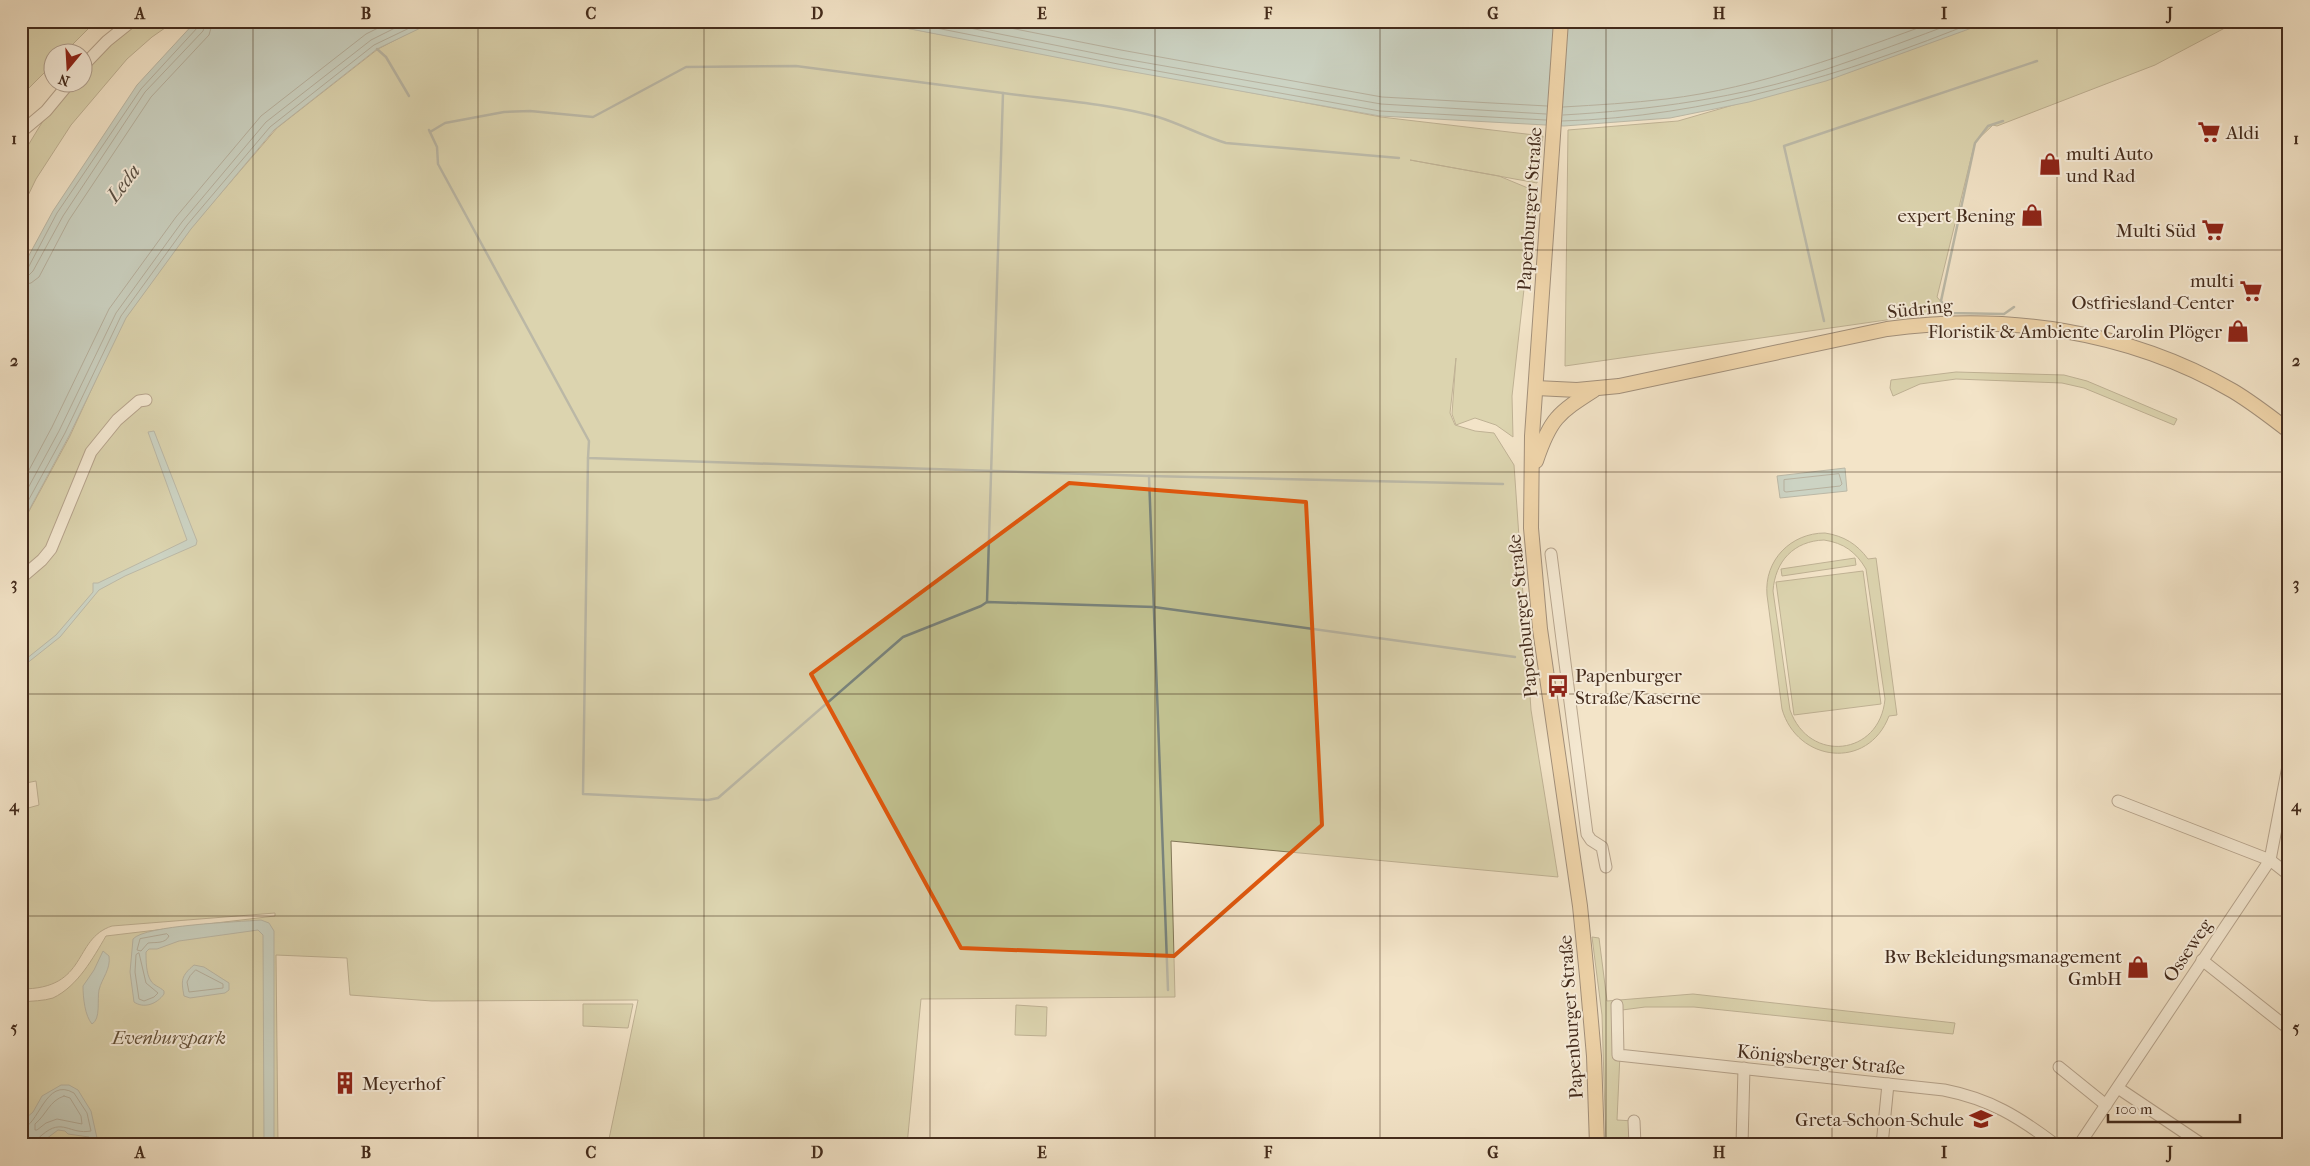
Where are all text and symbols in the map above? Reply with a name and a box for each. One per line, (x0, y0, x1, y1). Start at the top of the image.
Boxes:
text: A (134, 4, 146, 23)
text: B (361, 4, 371, 23)
text: C (586, 4, 597, 23)
text: D (811, 4, 823, 23)
text: E (1037, 4, 1047, 23)
text: F (1263, 4, 1273, 23)
text: G (1487, 4, 1499, 23)
text: H (1713, 4, 1726, 23)
text: I (1941, 4, 1948, 23)
text: J (2165, 4, 2173, 24)
north arrow (42, 42, 92, 92)
text: N (56, 70, 72, 90)
supermarket icon: Aldi (2196, 119, 2222, 145)
place label: Aldi (2225, 122, 2260, 144)
street label: Papenburger Straße (1513, 126, 1547, 292)
text: 1 (11, 129, 17, 148)
text: 1 (2293, 129, 2299, 148)
place label: multi Auto und Rad (2065, 143, 2154, 187)
shop icon: multi Auto und Rad (2037, 151, 2063, 177)
water label: Leda (100, 160, 145, 208)
shop icon: expert Bening (2019, 202, 2045, 228)
place label: expert Bening (1898, 205, 2016, 227)
supermarket icon: Multi Süd (2200, 217, 2226, 243)
place label: Multi Süd (2116, 220, 2197, 242)
place label: multi Ostfriesland-Center (2071, 270, 2235, 314)
supermarket icon: multi Ostfriesland-Center (2238, 278, 2264, 304)
street label: Südring (1886, 295, 1955, 323)
shop icon: Floristik & Ambiente Carolin Plöger (2225, 318, 2251, 344)
place label: Floristik & Ambiente Carolin Plöger (1928, 321, 2223, 343)
text: 2 (10, 351, 18, 370)
text: 2 (2292, 351, 2300, 370)
street label: Papenburger Straße (1503, 533, 1543, 699)
text: 3 (11, 574, 17, 594)
text: 3 (2293, 574, 2299, 594)
place label: Papenburger Straße/Kaserne (1575, 665, 1701, 709)
bus stop icon: Papenburger Straße/Kaserne (1545, 673, 1571, 699)
text: 4 (8, 796, 20, 816)
text: 4 (2290, 796, 2302, 816)
street label: Osseweg (2159, 914, 2217, 986)
street label: Papenburger Straße (1554, 934, 1588, 1100)
place label: Bw Bekleidungsmanagement GmbH (1884, 946, 2122, 990)
shop icon: Bw Bekleidungsmanagement GmbH (2125, 954, 2151, 980)
text: 5 (11, 1018, 18, 1037)
text: 5 (2293, 1018, 2300, 1037)
park label: Evenburgpark (111, 1027, 226, 1049)
street label: Königsberger Straße (1736, 1040, 1906, 1080)
building icon: Meyerhof (332, 1070, 358, 1096)
place label: Meyerhof (362, 1073, 445, 1095)
scale bar (2108, 1091, 2240, 1123)
text: 100 m (2115, 1100, 2153, 1118)
school or university icon: Greta-Schoon-Schule (1968, 1106, 1994, 1132)
place label: Greta-Schoon-Schule (1795, 1109, 1964, 1131)
text: A (134, 1143, 146, 1162)
text: B (361, 1143, 371, 1162)
text: C (586, 1143, 597, 1162)
text: D (811, 1143, 823, 1162)
text: E (1037, 1143, 1047, 1162)
text: F (1263, 1143, 1273, 1162)
text: G (1487, 1143, 1499, 1162)
text: H (1713, 1143, 1726, 1162)
text: I (1941, 1143, 1948, 1162)
text: J (2165, 1143, 2173, 1163)

